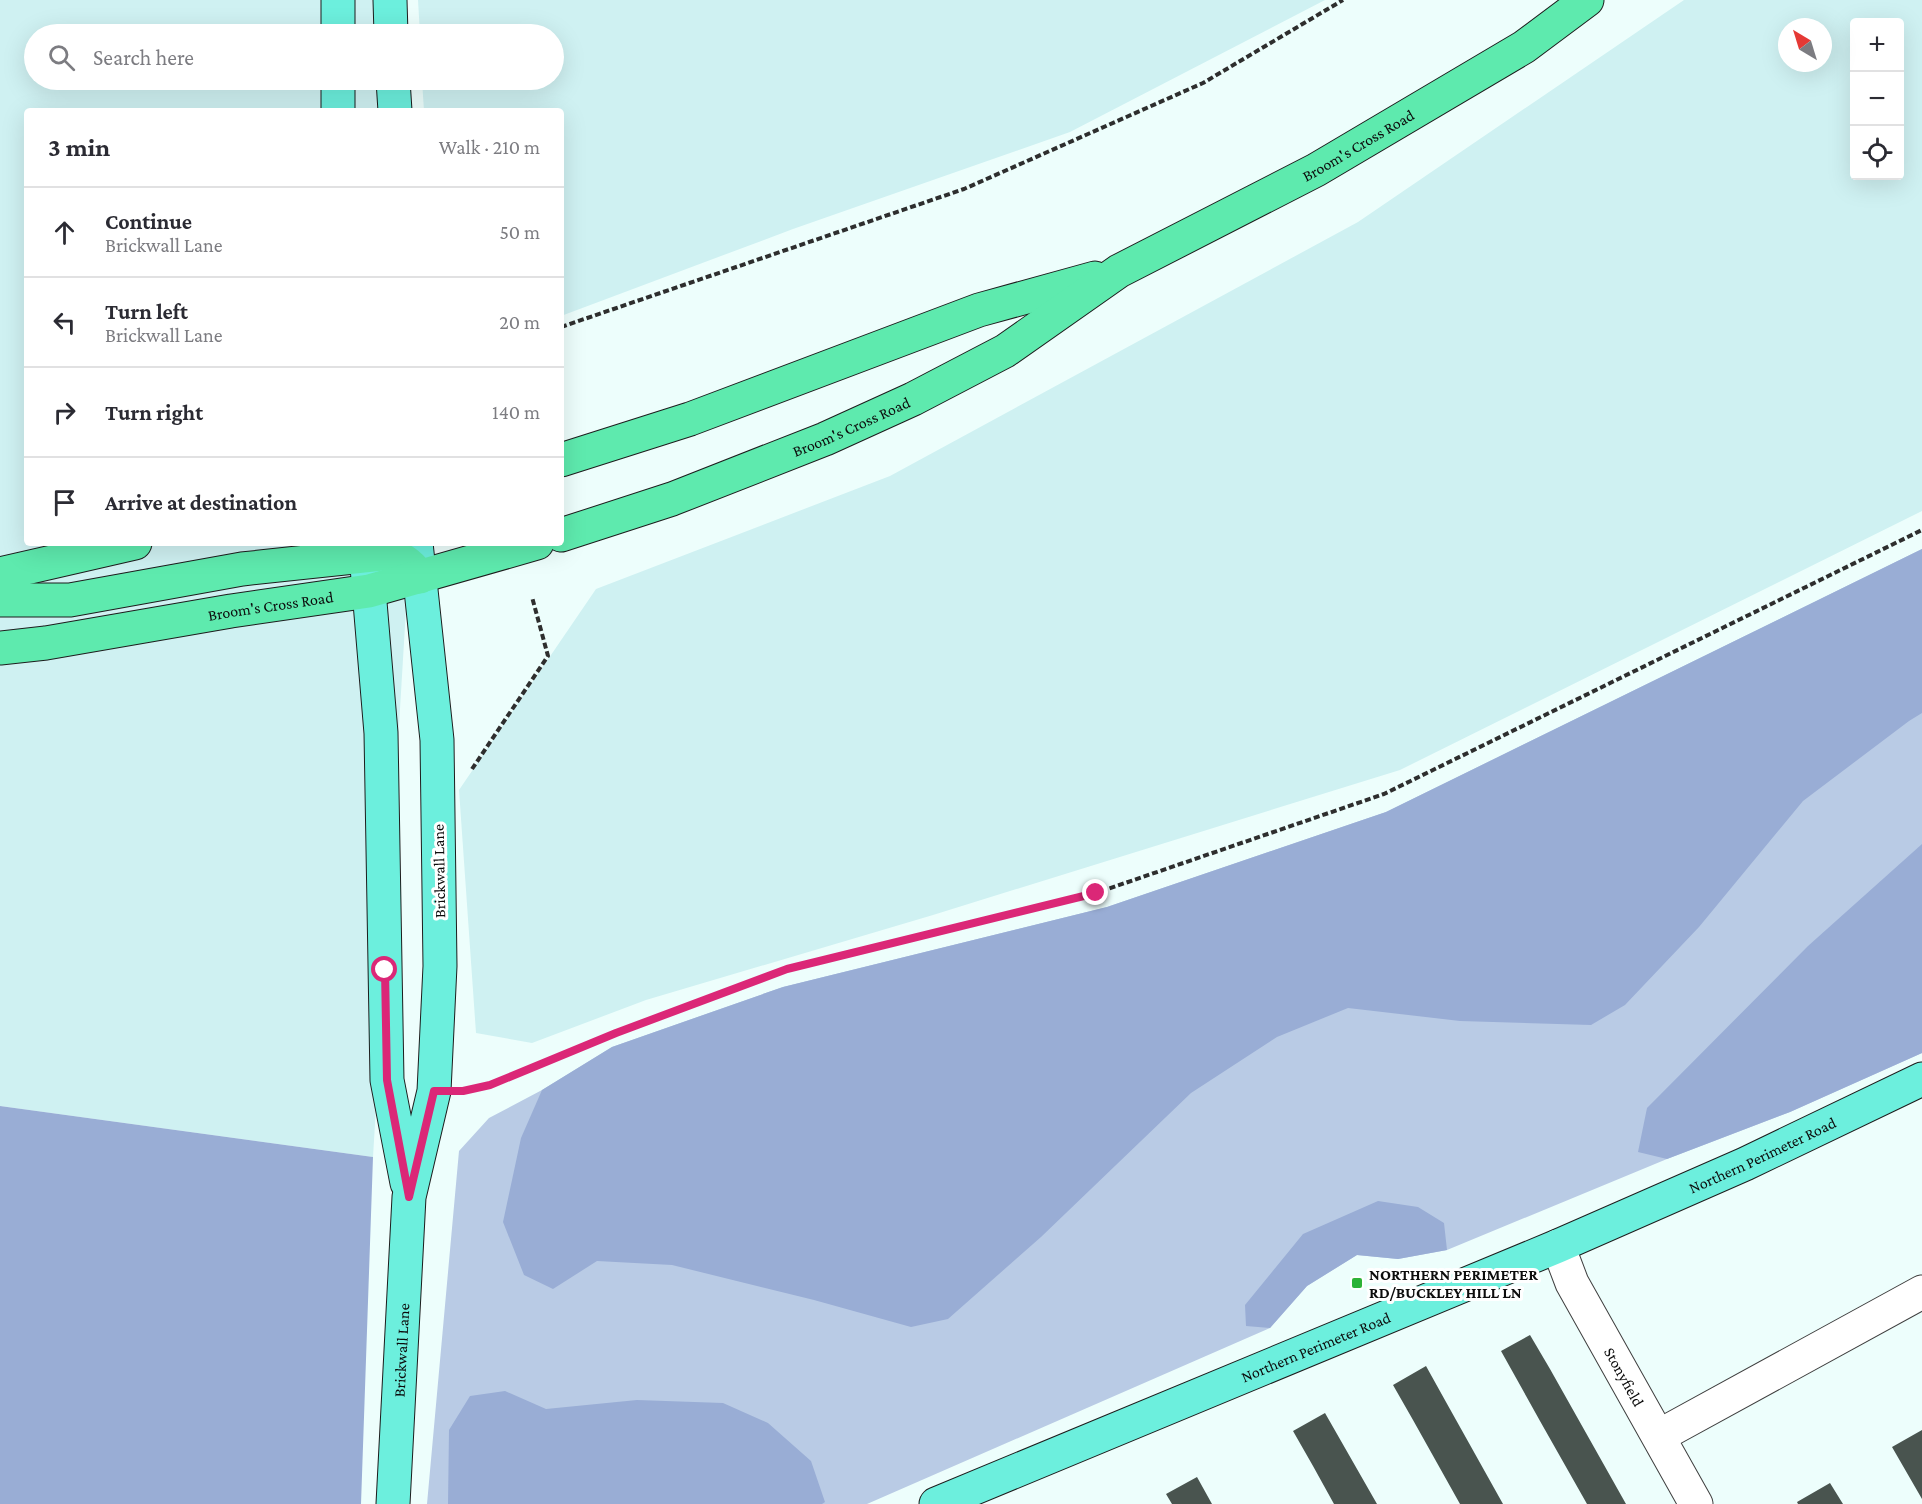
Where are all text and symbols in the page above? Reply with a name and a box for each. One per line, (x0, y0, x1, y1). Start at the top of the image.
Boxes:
north arrow (1778, 18, 1832, 72)
map controls (1850, 18, 1904, 180)
button: + (1850, 18, 1904, 72)
search box (24, 24, 564, 90)
icon: search (45, 41, 78, 74)
text: Search here (93, 45, 194, 70)
button: − (1850, 72, 1904, 126)
street label: Broom's Cross Road (1299, 105, 1417, 184)
button: locate (1850, 126, 1904, 180)
text: 3 min (48, 133, 110, 162)
text: Walk · 210 m (439, 136, 540, 158)
text: Continue (105, 209, 192, 234)
icon: ahead (48, 216, 81, 249)
text: 50 m (499, 221, 540, 243)
text: Brickwall Lane (105, 234, 223, 256)
text: Turn left (105, 299, 188, 324)
icon: left (48, 306, 81, 339)
text: 20 m (499, 311, 540, 333)
text: Brickwall Lane (105, 324, 223, 346)
street label: Broom's Cross Road (790, 393, 913, 459)
icon: right (48, 396, 81, 429)
text: Turn right (105, 400, 203, 425)
text: 140 m (492, 401, 540, 423)
icon: arrive (48, 486, 81, 519)
text: Arrive at destination (105, 490, 297, 515)
street label: Broom's Cross Road (207, 588, 335, 623)
street label: Brickwall Lane (430, 824, 448, 918)
route end (1082, 879, 1108, 905)
route start (371, 956, 397, 982)
street label: Northern Perimeter Road (1686, 1113, 1839, 1196)
place label: NORTHERN PERIMETER RD/BUCKLEY HILL LN (1369, 1266, 1538, 1301)
marker: NORTHERN PERIMETER RD/BUCKLEY HILL LN (1350, 1276, 1364, 1290)
street label: Brickwall Lane (390, 1303, 412, 1398)
street label: Northern Perimeter Road (1238, 1308, 1393, 1385)
street label: Stonyfield (1601, 1344, 1648, 1410)

